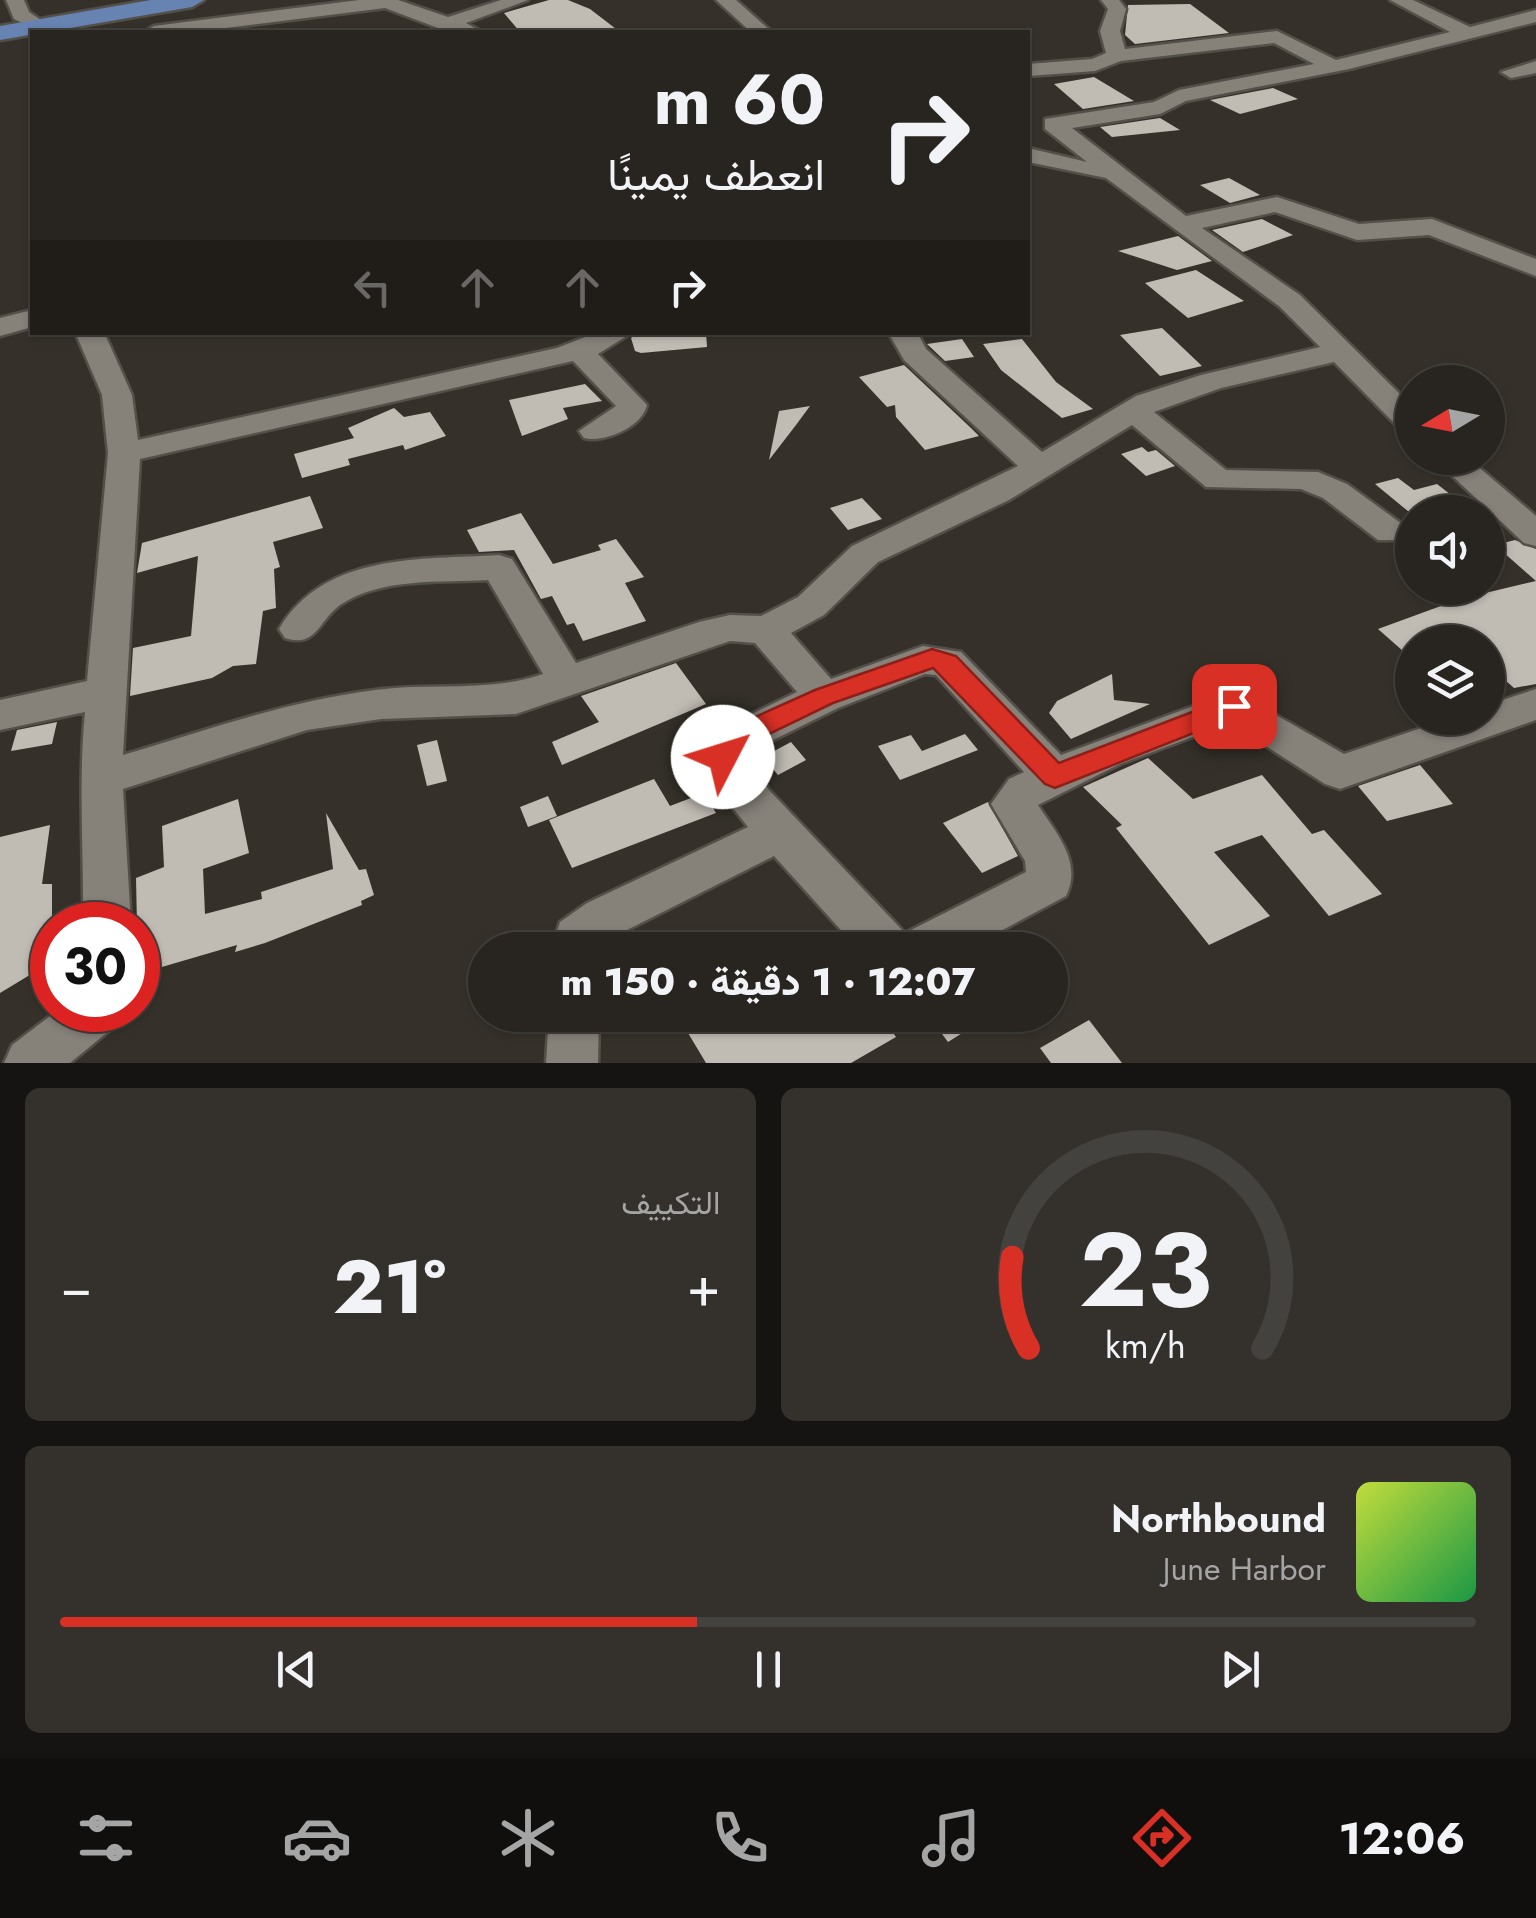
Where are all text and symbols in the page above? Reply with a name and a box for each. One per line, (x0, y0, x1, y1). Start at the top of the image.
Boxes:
text: 60 m (653, 49, 825, 150)
icon: right (860, 70, 990, 200)
text: انعطف يمينًا (607, 142, 825, 207)
icon: left (345, 260, 400, 315)
icon: ahead (450, 260, 505, 315)
icon: ahead (555, 260, 610, 315)
icon: right (660, 260, 715, 315)
north arrow (1395, 365, 1505, 475)
map controls (1395, 365, 1505, 735)
button: sound (1395, 495, 1505, 605)
button: layers (1395, 625, 1505, 735)
pin (1192, 664, 1277, 749)
icon: arrive (1207, 679, 1262, 734)
position arrow (671, 705, 775, 809)
speed limit sign: 30 (30, 902, 160, 1032)
text: 12:07 · 1 دقيقة · 150 m (561, 954, 975, 1009)
text: التكييف (621, 1180, 721, 1226)
text: 23 (1079, 1195, 1212, 1345)
text: 21° (333, 1233, 446, 1341)
text: − (60, 1247, 92, 1327)
text: + (687, 1247, 720, 1327)
text: km/h (1105, 1320, 1186, 1371)
text: Northbound (1111, 1491, 1326, 1546)
text: June Harbor (1163, 1546, 1326, 1592)
icon: previous (269, 1642, 324, 1697)
icon: pause (741, 1642, 796, 1697)
icon: next (1213, 1642, 1268, 1697)
icon: filters (71, 1803, 141, 1873)
icon: car (282, 1803, 352, 1873)
icon: climate (493, 1803, 563, 1873)
icon: phone (705, 1803, 775, 1873)
icon: music (916, 1803, 986, 1873)
icon: directions (1127, 1803, 1197, 1873)
text: 12:06 (1339, 1806, 1465, 1871)

